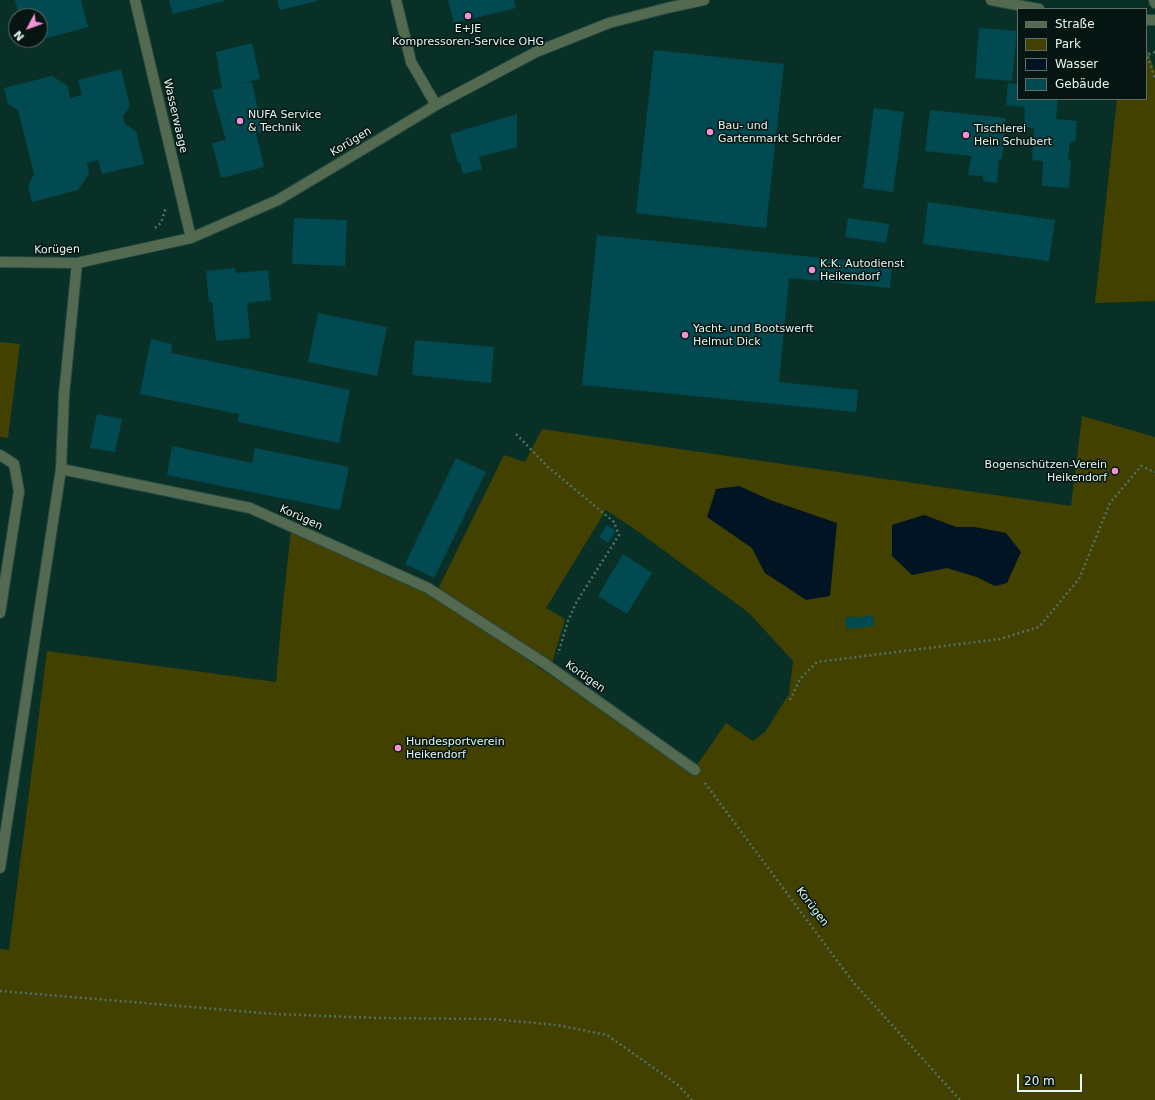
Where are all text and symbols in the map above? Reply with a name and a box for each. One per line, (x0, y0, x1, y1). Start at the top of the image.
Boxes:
north arrow (8, 8, 48, 48)
legend (1017, 8, 1147, 100)
marker: E+JE Kompressoren-Service OHG (463, 11, 473, 21)
text: Straße (1055, 17, 1095, 31)
place label: E+JE Kompressoren-Service OHG (392, 22, 544, 48)
text: N (11, 28, 27, 43)
text: Park (1055, 37, 1081, 51)
text: Wasser (1055, 57, 1098, 71)
text: Gebäude (1055, 77, 1109, 91)
street label: Wasserwaage (160, 78, 190, 154)
place label: NUFA Service & Technik (248, 108, 321, 134)
marker: NUFA Service & Technik (235, 116, 245, 126)
place label: Bau- und Gartenmarkt Schröder (718, 119, 841, 145)
place label: Tischlerei Hein Schubert (974, 122, 1052, 148)
street label: Korügen (328, 125, 374, 159)
marker: Bau- und Gartenmarkt Schröder (705, 127, 715, 137)
marker: Tischlerei Hein Schubert (961, 130, 971, 140)
street label: Korügen (34, 243, 80, 257)
place label: K.K. Autodienst Heikendorf (820, 257, 904, 283)
marker: K.K. Autodienst Heikendorf (807, 265, 817, 275)
place label: Yacht- und Bootswerft Helmut Dick (693, 322, 813, 348)
marker: Yacht- und Bootswerft Helmut Dick (680, 330, 690, 340)
place label: Bogenschützen-Verein Heikendorf (985, 458, 1107, 484)
marker: Bogenschützen-Verein Heikendorf (1110, 466, 1120, 476)
street label: Korügen (277, 503, 325, 533)
street label: Korügen (563, 659, 607, 695)
place label: Hundesportverein Heikendorf (406, 735, 505, 761)
marker: Hundesportverein Heikendorf (393, 743, 403, 753)
street label: Korügen (793, 885, 831, 929)
scale bar (1019, 1066, 1084, 1092)
text: 20 m (1024, 1074, 1055, 1088)

